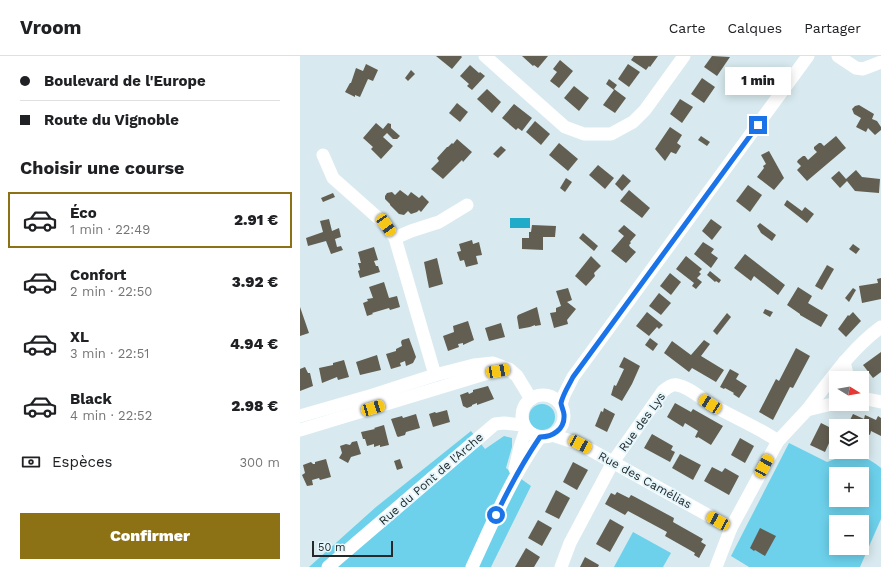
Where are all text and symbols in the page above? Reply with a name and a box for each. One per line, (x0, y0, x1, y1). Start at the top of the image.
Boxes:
text: Vroom (20, 16, 81, 39)
text: Carte (669, 20, 706, 36)
text: Calques (728, 20, 782, 36)
text: Partager (804, 20, 861, 36)
callout: 1 min (725, 67, 791, 95)
text: Boulevard de l'Europe (44, 72, 206, 90)
text: 1 min (741, 73, 775, 88)
text: Route du Vignoble (44, 111, 179, 129)
route end (749, 116, 767, 134)
text: Choisir une course (20, 157, 184, 178)
icon: car (22, 202, 58, 238)
text: Éco (70, 204, 97, 222)
text: 2.91 € (234, 211, 278, 229)
car (374, 212, 398, 238)
text: 1 min · 22:49 (70, 222, 150, 237)
icon: car (22, 264, 58, 300)
text: Confort (70, 266, 126, 284)
text: 3.92 € (232, 273, 278, 291)
text: 2 min · 22:50 (70, 284, 152, 299)
icon: car (22, 326, 58, 362)
text: XL (70, 328, 89, 346)
text: 4.94 € (230, 335, 278, 353)
text: 3 min · 22:51 (70, 346, 149, 361)
car (485, 363, 511, 379)
north arrow (829, 371, 869, 411)
map controls (829, 371, 869, 555)
icon: car (22, 388, 58, 424)
text: Black (70, 390, 112, 408)
street label: Rue des Lys (616, 390, 668, 454)
car (697, 392, 723, 416)
text: 2.98 € (231, 397, 278, 415)
car (360, 399, 386, 417)
text: 4 min · 22:52 (70, 408, 152, 423)
button: layers (829, 419, 869, 459)
street label: Rue du Pont de l'Arche (376, 430, 486, 528)
car (567, 433, 593, 455)
street label: Rue des Camélias (596, 449, 694, 511)
icon: cash (20, 451, 42, 473)
text: Espèces (52, 453, 113, 471)
car (753, 453, 775, 479)
text: 300 m (239, 455, 280, 470)
button: + (829, 467, 869, 507)
route start (487, 506, 505, 524)
car (705, 510, 731, 532)
button: Confirmer (20, 513, 280, 559)
button: − (829, 515, 869, 555)
scale bar (312, 539, 393, 558)
text: 50 m (318, 541, 345, 554)

